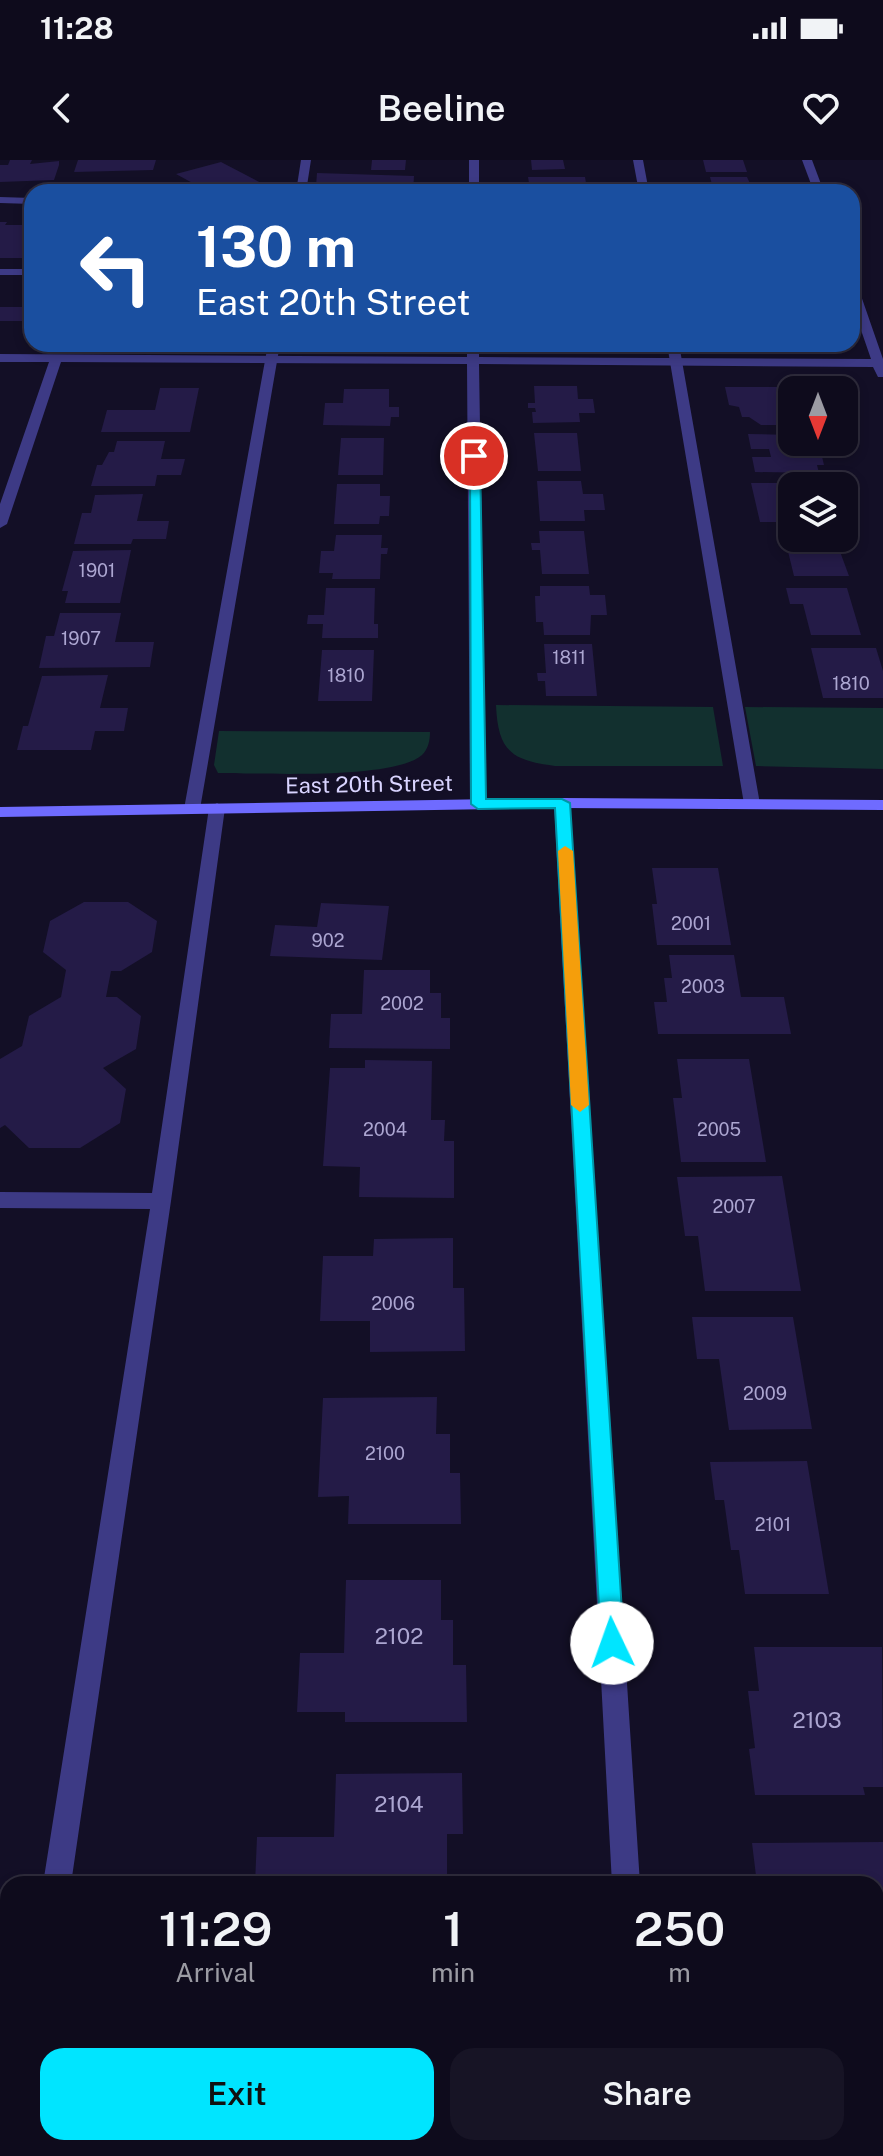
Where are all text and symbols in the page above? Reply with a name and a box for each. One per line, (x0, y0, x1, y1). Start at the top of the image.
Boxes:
text: 11:28 (40, 10, 114, 46)
icon: back (40, 86, 84, 130)
icon: heart (799, 86, 843, 130)
text: Beeline (377, 87, 506, 129)
text: 130 m (196, 214, 356, 280)
icon: left (64, 216, 168, 320)
text: East 20th Street (196, 281, 471, 323)
north arrow (778, 376, 858, 456)
map controls (778, 376, 858, 552)
pin (440, 422, 508, 490)
icon: arrive (452, 434, 496, 478)
button: layers (778, 472, 858, 552)
house number: 1901 (79, 560, 115, 581)
house number: 1907 (61, 628, 101, 649)
house number: 1811 (552, 647, 586, 668)
house number: 1810 (327, 665, 365, 686)
house number: 1810 (832, 673, 870, 694)
street label: East 20th Street (285, 770, 453, 798)
house number: 2001 (671, 913, 711, 934)
house number: 902 (312, 930, 344, 951)
house number: 2003 (681, 976, 725, 997)
house number: 2002 (380, 993, 424, 1014)
house number: 2004 (363, 1119, 407, 1140)
house number: 2005 (697, 1119, 741, 1140)
house number: 2007 (712, 1196, 756, 1217)
house number: 2006 (371, 1293, 415, 1314)
house number: 2009 (743, 1383, 787, 1404)
house number: 2100 (365, 1443, 405, 1464)
house number: 2101 (755, 1514, 791, 1535)
position arrow (570, 1601, 654, 1685)
house number: 2102 (375, 1623, 423, 1649)
house number: 2103 (792, 1707, 842, 1733)
house number: 2104 (374, 1791, 424, 1817)
text: 11:29 (159, 1900, 272, 1957)
text: 1 (443, 1900, 463, 1957)
text: 250 (634, 1900, 725, 1957)
text: Arrival (175, 1957, 256, 1988)
text: min (431, 1957, 475, 1988)
text: m (668, 1957, 691, 1988)
button: Exit (40, 2048, 434, 2140)
button: Share (450, 2048, 844, 2140)

